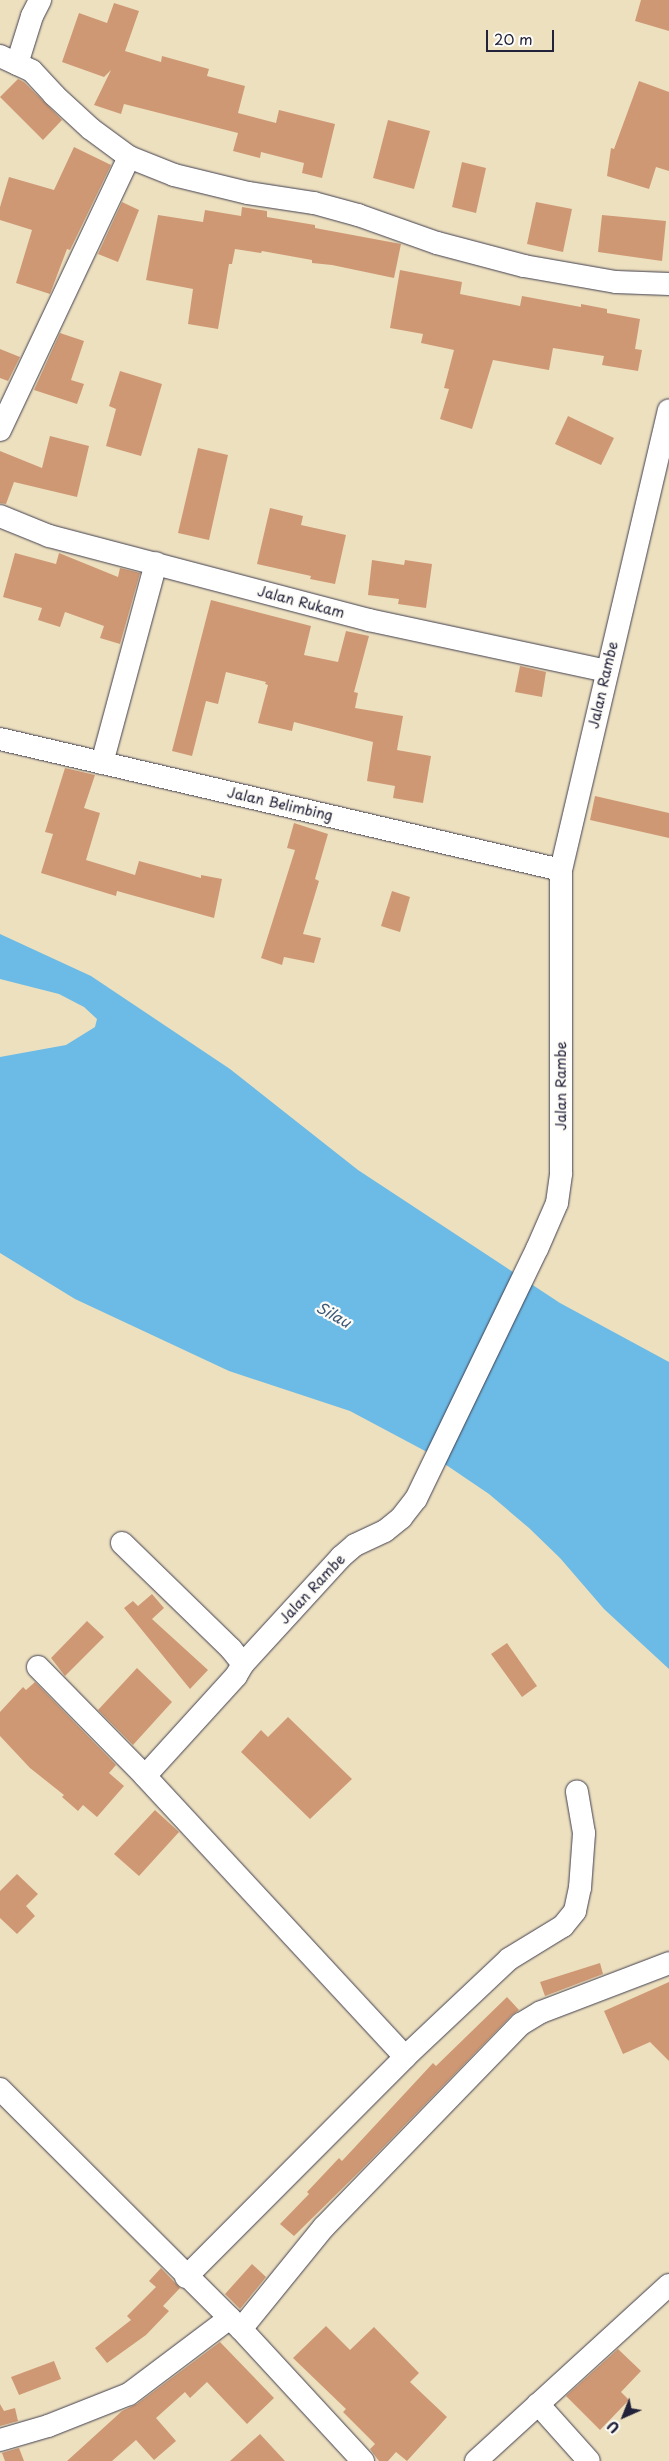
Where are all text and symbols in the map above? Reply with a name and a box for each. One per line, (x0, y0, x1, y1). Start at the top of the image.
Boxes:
scale bar (489, 20, 556, 52)
text: 20 m (494, 27, 533, 50)
street label: Jalan Rukam (255, 582, 347, 622)
street label: Jalan Rambe (585, 640, 621, 730)
street label: Jalan Belimbing (225, 784, 335, 824)
street label: Jalan Rambe (553, 1041, 569, 1131)
water label: Silau (314, 1297, 354, 1331)
street label: Jalan Rambe (275, 1551, 349, 1627)
north arrow (599, 2391, 649, 2441)
text: U (602, 2416, 624, 2438)

